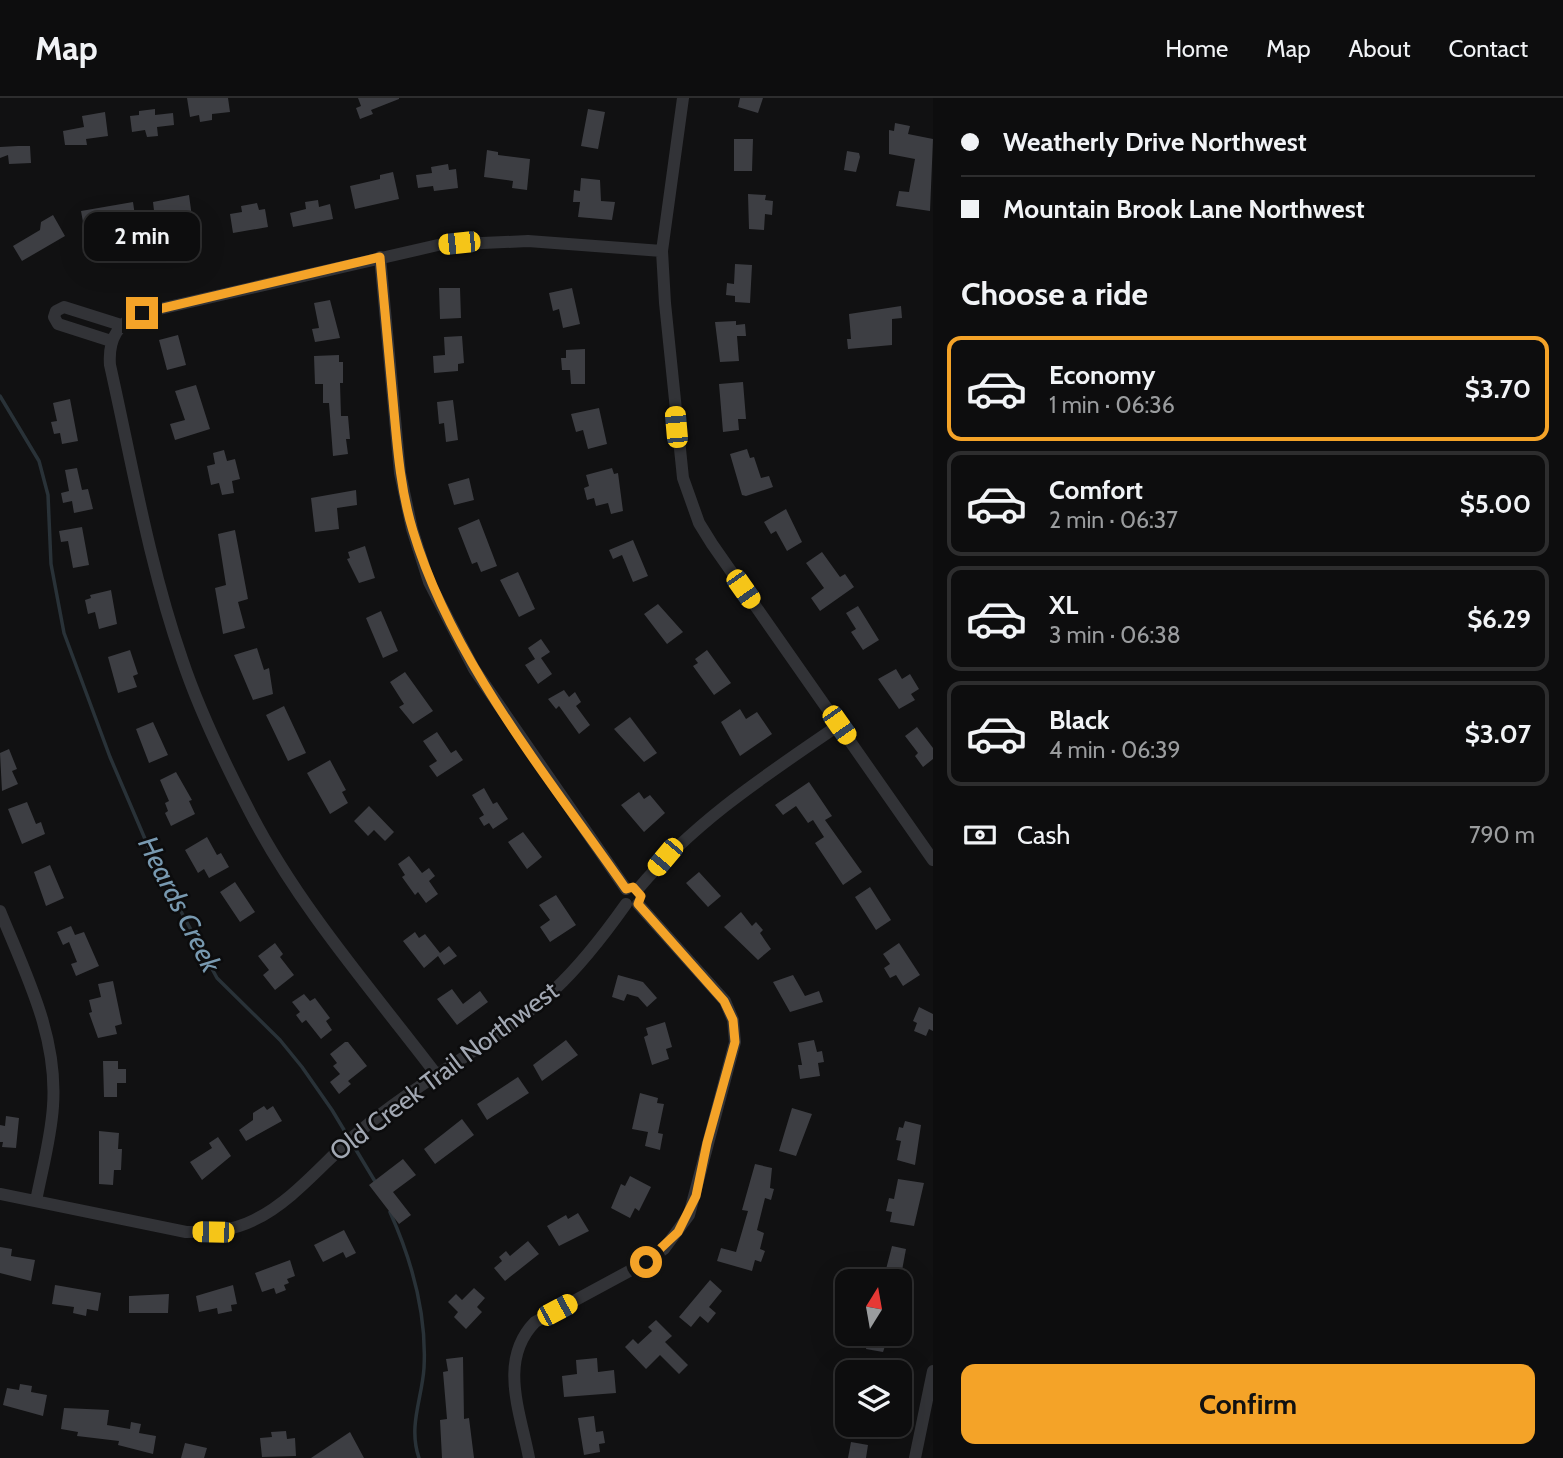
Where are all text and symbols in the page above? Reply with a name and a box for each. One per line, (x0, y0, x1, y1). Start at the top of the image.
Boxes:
text: Map (35, 28, 98, 68)
text: Home (1165, 34, 1228, 63)
text: Map (1266, 34, 1311, 63)
text: About (1349, 34, 1411, 63)
text: Contact (1449, 34, 1528, 63)
text: Weatherly Drive Northwest (1003, 126, 1307, 158)
text: Mountain Brook Lane Northwest (1003, 193, 1365, 225)
callout: 2 min (84, 212, 200, 260)
text: 2 min (114, 222, 170, 250)
car (438, 230, 481, 256)
text: Choose a ride (961, 274, 1148, 313)
route end (126, 297, 158, 329)
icon: car (965, 357, 1028, 420)
text: Economy (1049, 359, 1155, 391)
text: $3.70 (1465, 373, 1531, 405)
text: 1 min · 06:36 (1049, 391, 1175, 419)
car (664, 405, 689, 449)
icon: car (965, 472, 1028, 535)
text: Comfort (1049, 474, 1143, 506)
text: $5.00 (1460, 488, 1531, 520)
text: 2 min · 06:37 (1049, 506, 1178, 534)
car (723, 566, 764, 612)
icon: car (965, 587, 1028, 650)
text: XL (1049, 589, 1078, 621)
text: $6.29 (1467, 603, 1531, 635)
text: 3 min · 06:38 (1049, 621, 1181, 649)
car (819, 702, 860, 748)
icon: car (965, 702, 1028, 765)
text: Black (1049, 704, 1109, 736)
text: $3.07 (1465, 718, 1531, 750)
text: 4 min · 06:39 (1049, 736, 1181, 764)
icon: cash (961, 816, 999, 854)
text: Cash (1017, 819, 1070, 851)
text: 790 m (1469, 821, 1535, 849)
water label: Heards Creek (131, 830, 229, 979)
car (644, 834, 687, 880)
street label: Old Creek Trail Northwest (323, 974, 565, 1168)
car (192, 1221, 235, 1243)
route start (630, 1246, 662, 1278)
north arrow (835, 1269, 912, 1346)
map controls (835, 1269, 912, 1437)
car (534, 1291, 581, 1329)
button: layers (835, 1360, 912, 1437)
button: Confirm (961, 1364, 1535, 1444)

